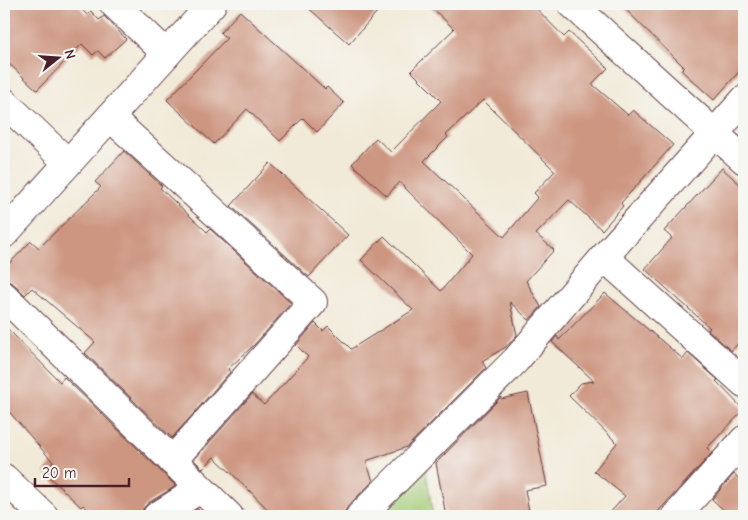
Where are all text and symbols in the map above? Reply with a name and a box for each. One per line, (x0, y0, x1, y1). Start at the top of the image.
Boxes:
north arrow (32, 32, 82, 82)
text: N (60, 47, 79, 61)
scale bar (35, 455, 129, 487)
text: 20 m (42, 464, 76, 482)

